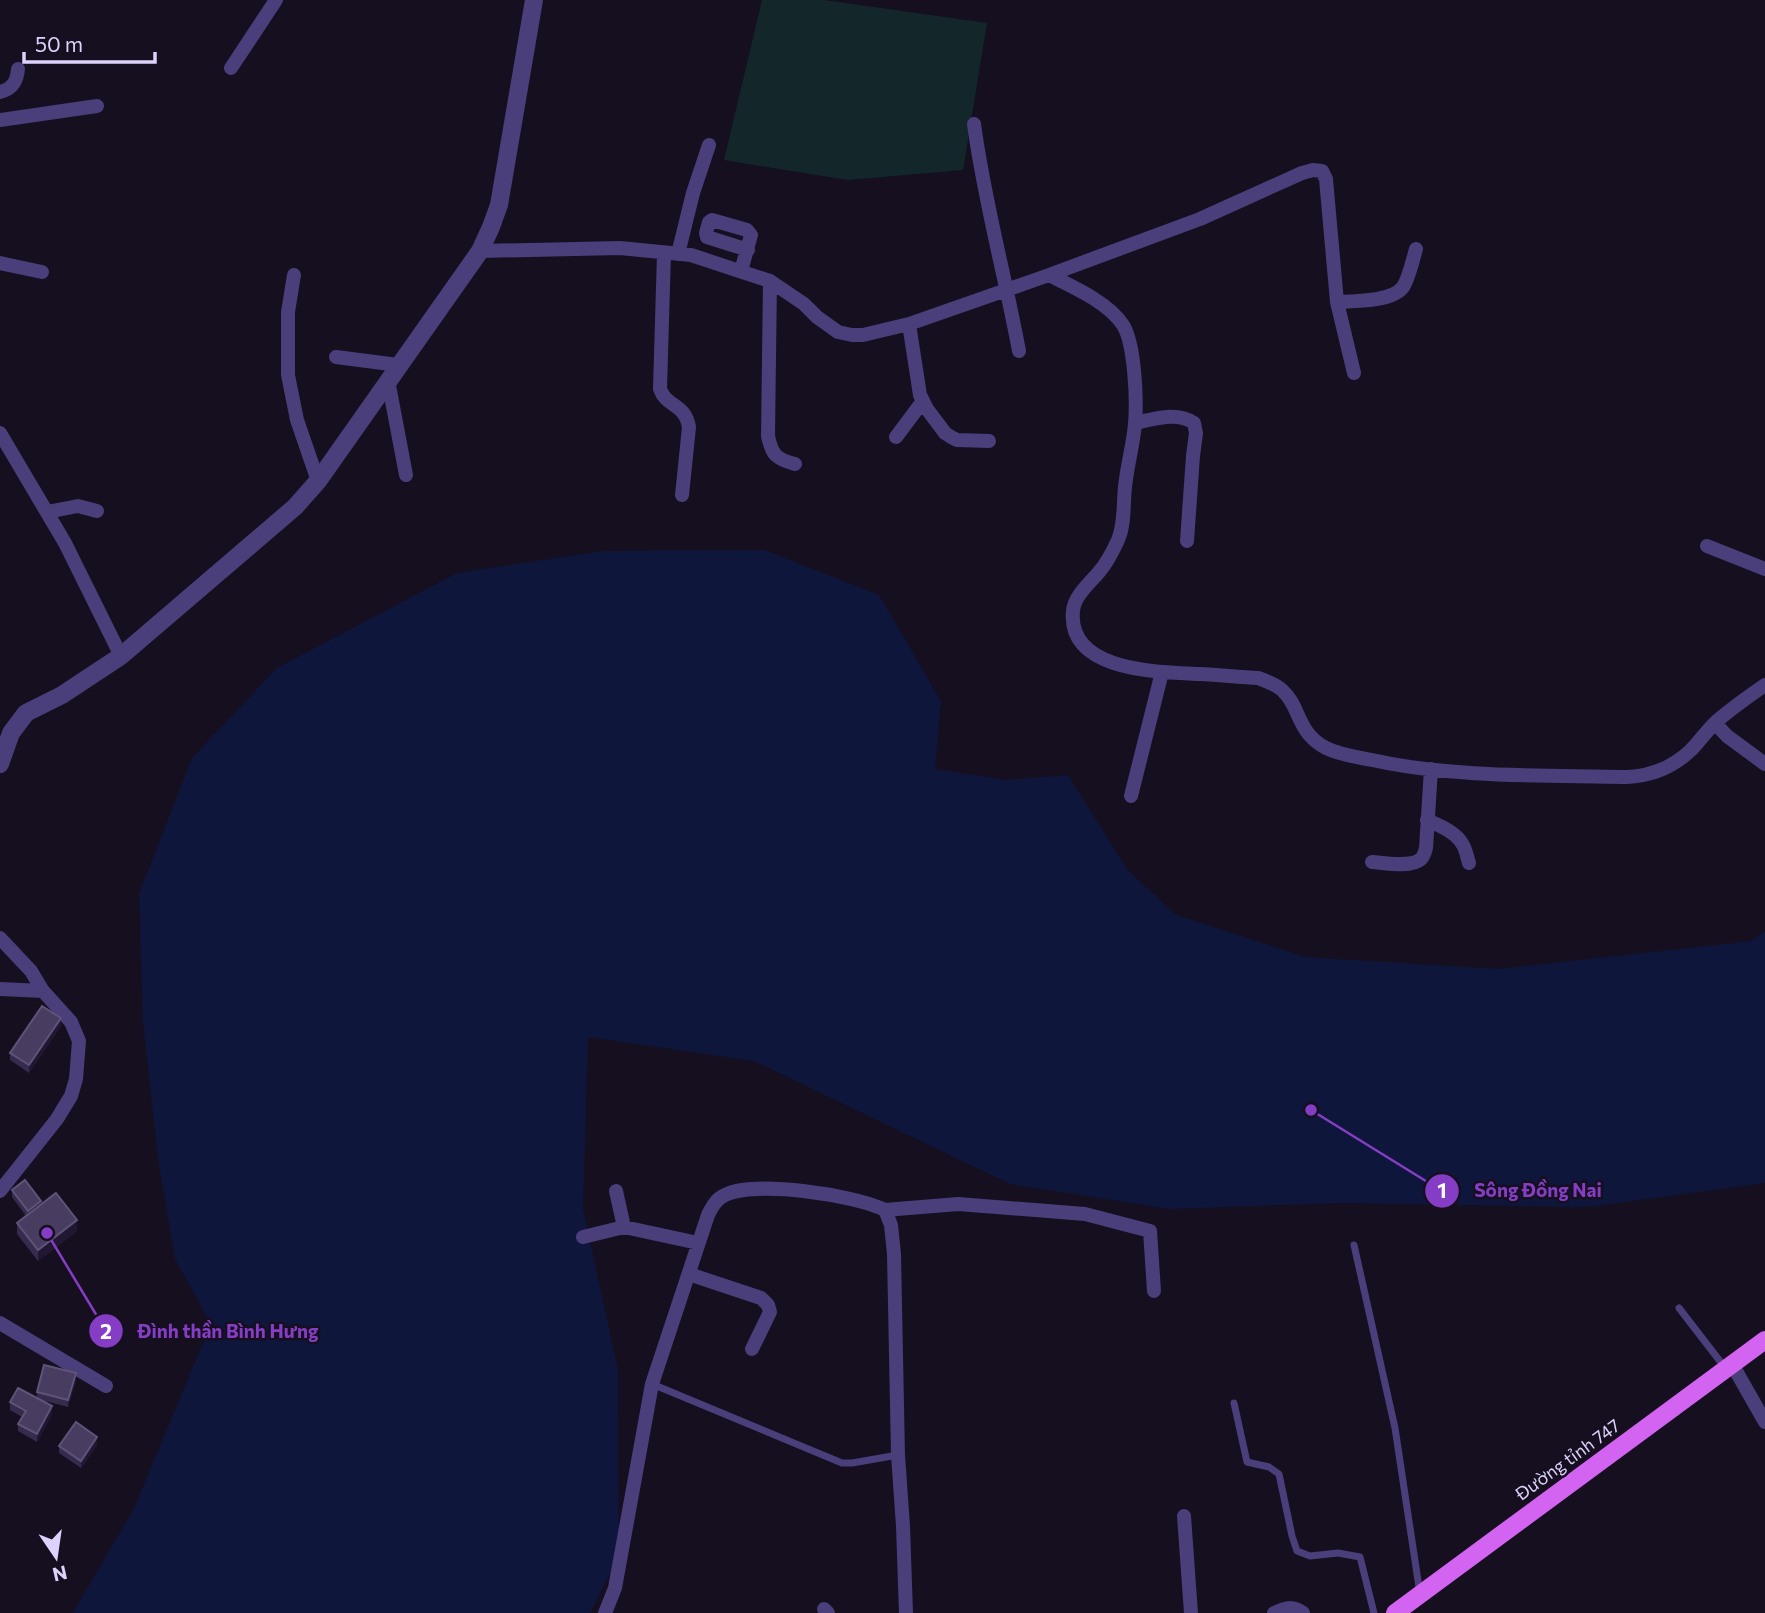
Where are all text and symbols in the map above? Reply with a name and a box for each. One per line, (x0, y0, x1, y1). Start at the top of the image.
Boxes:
scale bar (24, 21, 156, 65)
text: 50 m (35, 31, 83, 56)
callout: Sông Đồng Nai (1425, 1171, 1615, 1211)
text: 1 (1437, 1177, 1447, 1202)
text: Sông Đồng Nai (1474, 1178, 1602, 1201)
callout: Đình thần Bình Hưng (89, 1311, 332, 1351)
text: 2 (100, 1318, 112, 1343)
text: Đình thần Bình Hưng (137, 1319, 319, 1342)
street label: Đường tỉnh 747 (1510, 1414, 1624, 1505)
north arrow (21, 1522, 91, 1592)
text: N (50, 1561, 69, 1587)

